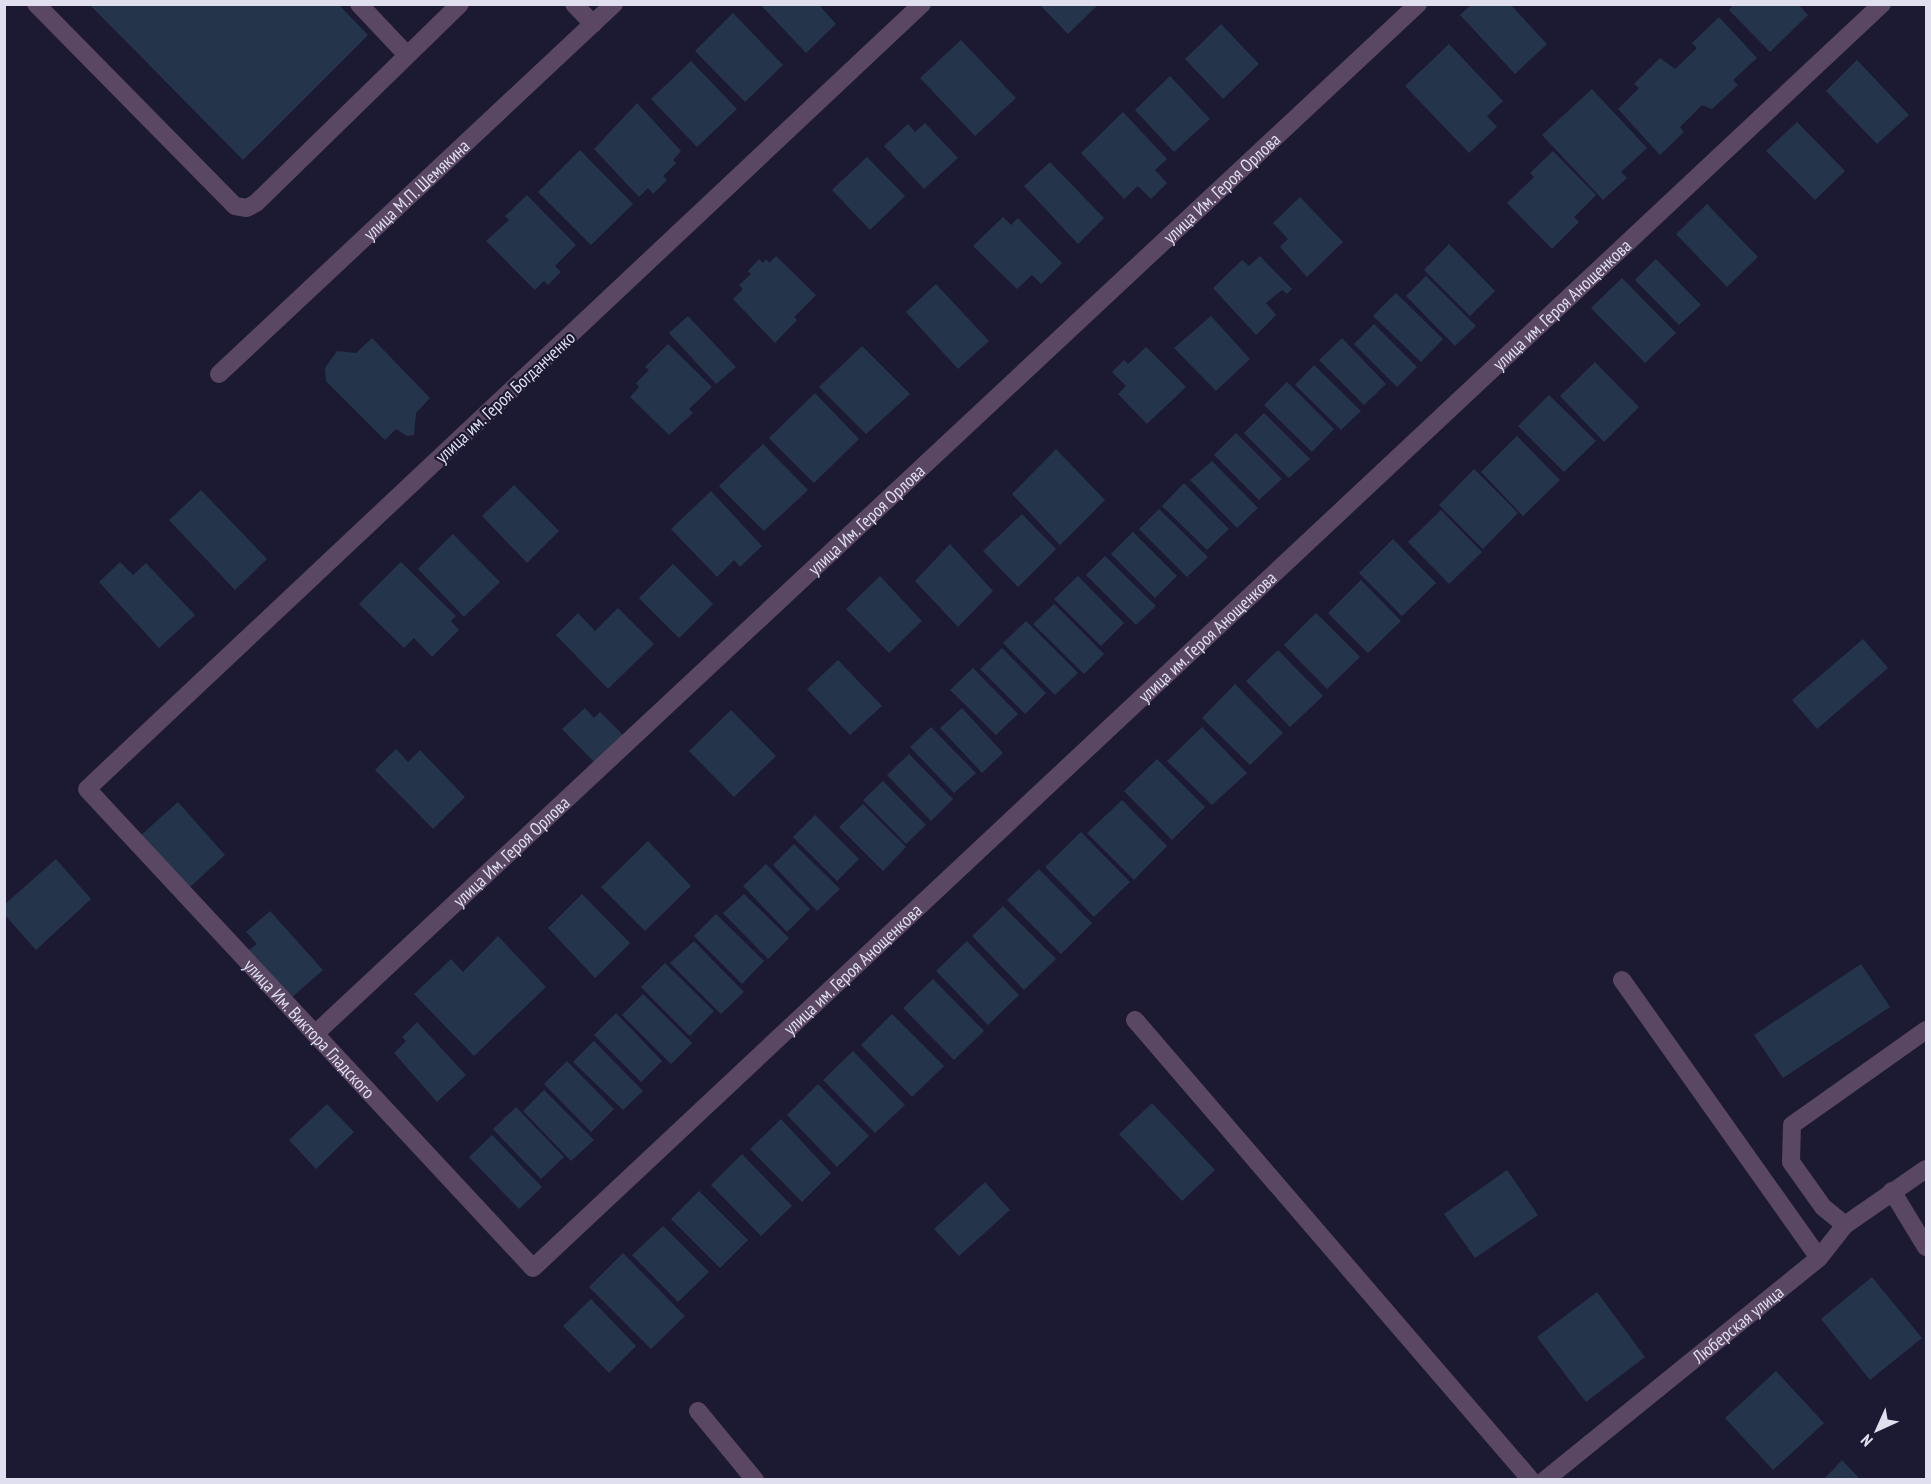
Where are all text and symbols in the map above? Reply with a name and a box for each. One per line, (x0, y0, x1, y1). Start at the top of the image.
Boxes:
street label: улица Им. Героя Орлова (1158, 127, 1285, 248)
street label: улица М.П. Шемякина (358, 134, 474, 245)
street label: улица им. Героя Анощенкова (1487, 234, 1636, 375)
street label: улица им. Героя Богданченко (430, 326, 580, 468)
street label: улица Им. Героя Орлова (803, 459, 929, 580)
street label: улица им. Героя Анощенкова (1133, 566, 1281, 707)
street label: улица Им. Героя Орлова (448, 791, 574, 911)
street label: улица им. Героя Анощенкова (778, 898, 926, 1039)
street label: улица Им. Виктора Гладского (239, 954, 381, 1103)
street label: Люберская улица (1687, 1280, 1788, 1368)
north arrow (1847, 1400, 1907, 1460)
text: N (1856, 1430, 1877, 1451)

